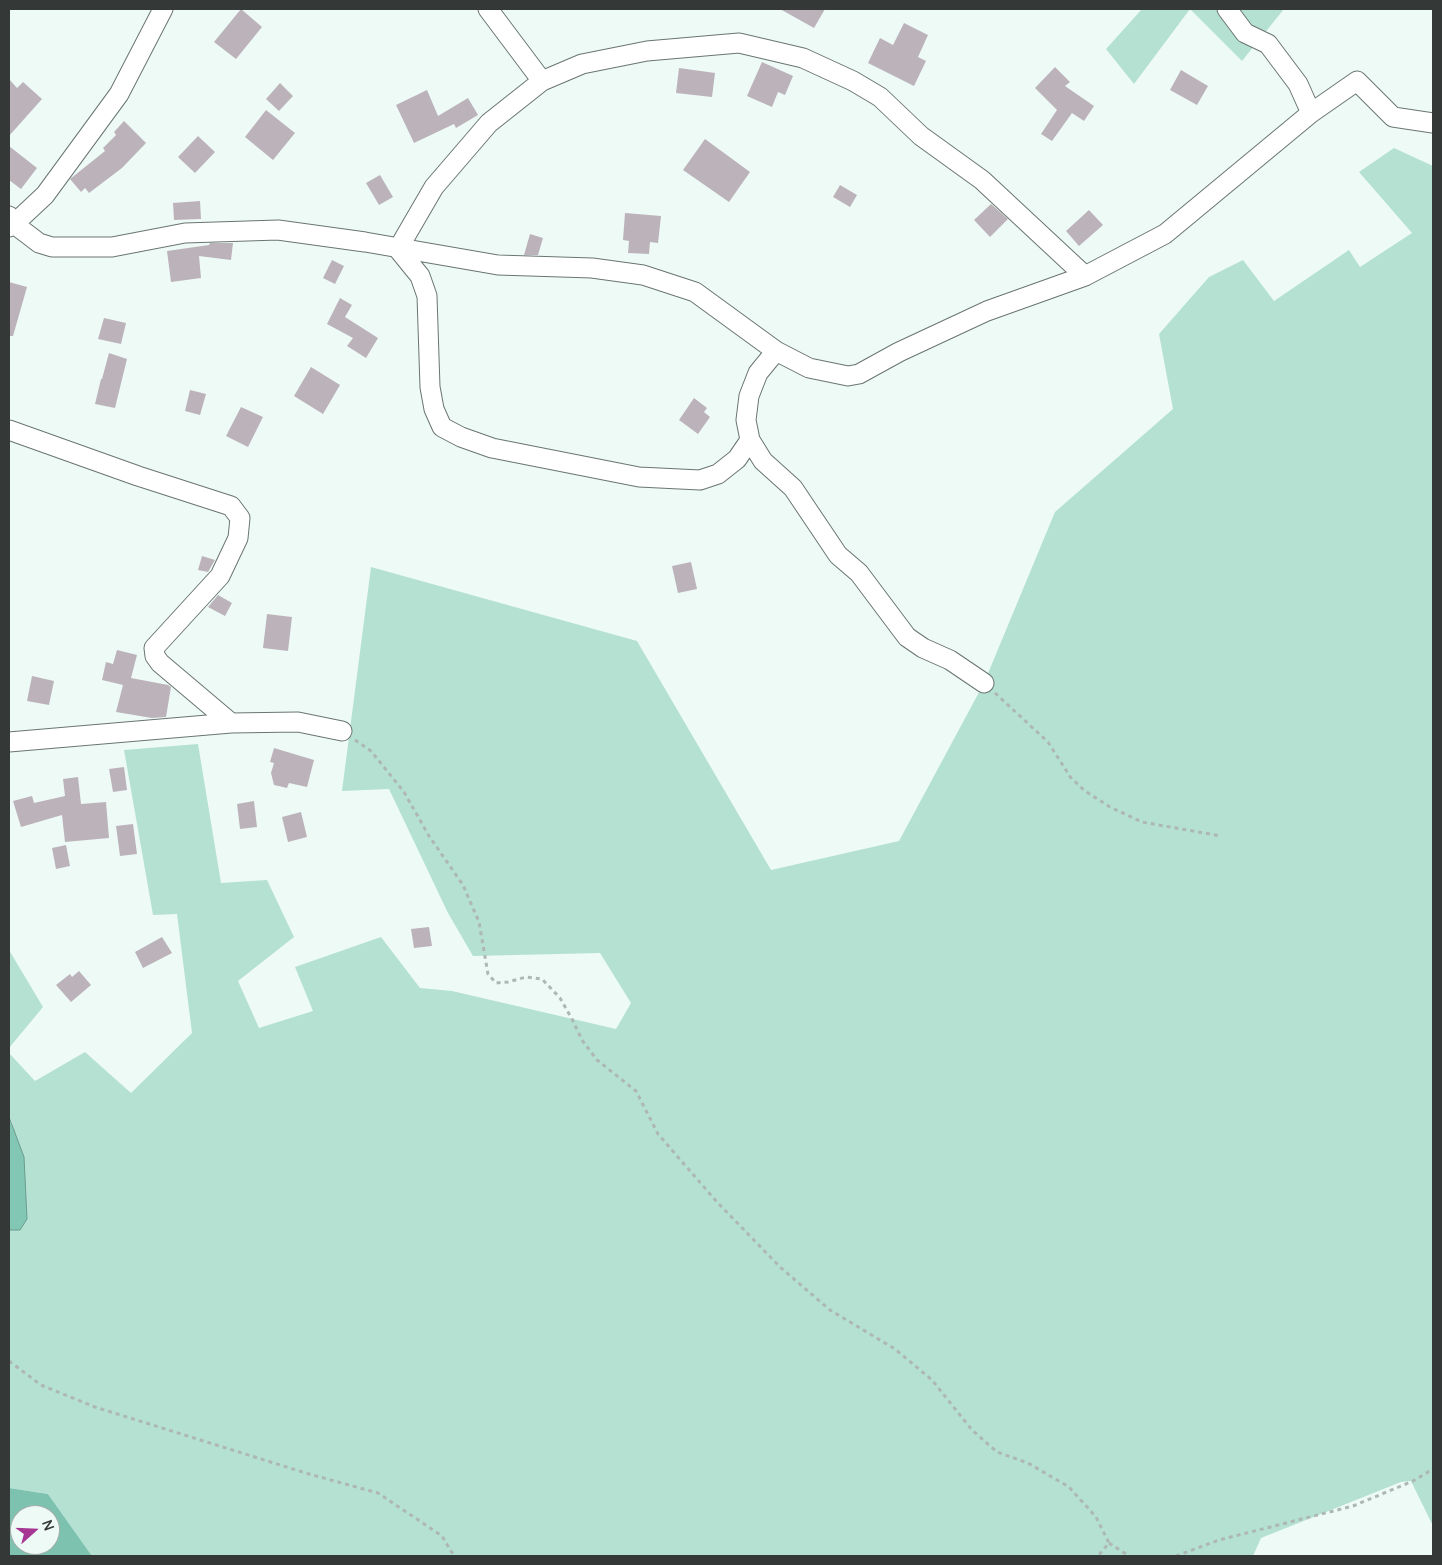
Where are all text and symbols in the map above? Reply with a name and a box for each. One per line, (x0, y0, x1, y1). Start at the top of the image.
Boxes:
north arrow (10, 1505, 60, 1555)
text: N (38, 1517, 59, 1533)

